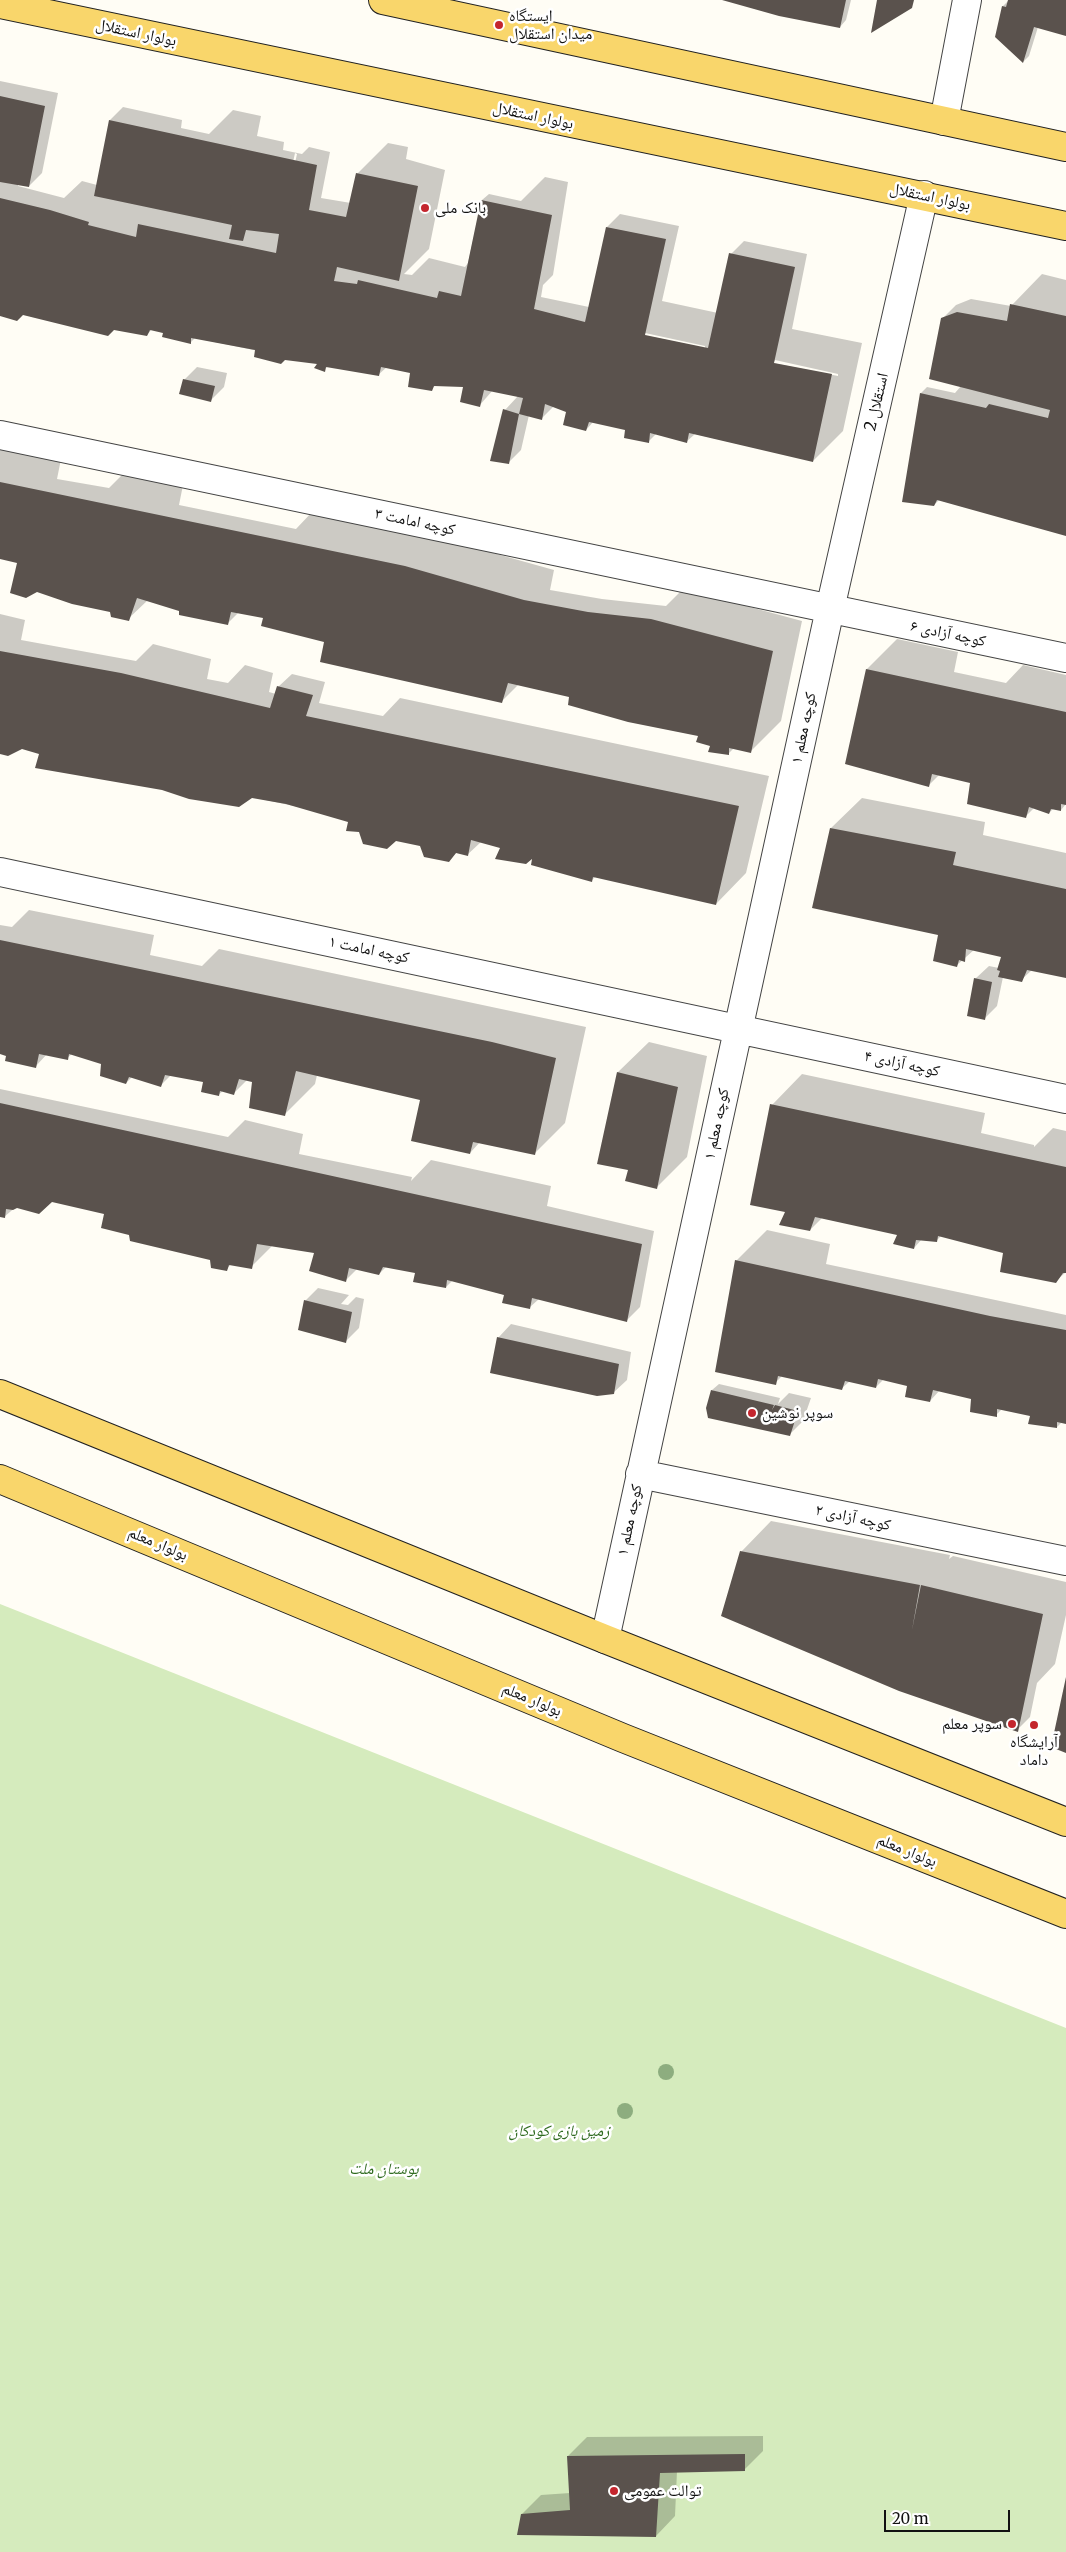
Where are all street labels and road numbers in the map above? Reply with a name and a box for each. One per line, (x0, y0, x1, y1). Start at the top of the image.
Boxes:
street label: بولوار استقلال (94, 15, 178, 51)
street label: بولوار استقلال (491, 98, 575, 134)
street label: بولوار استقلال (888, 179, 972, 215)
street label: استقلال 2 (861, 371, 893, 433)
street label: کوچه امامت ۳ (373, 504, 457, 540)
street label: کوچه آزادی ۶ (909, 617, 987, 651)
street label: کوچه معلم ۱ (787, 691, 821, 765)
street label: کوچه امامت ۱ (327, 932, 411, 968)
street label: کوچه آزادی ۴ (863, 1047, 941, 1081)
street label: کوچه معلم ۱ (700, 1087, 734, 1161)
street label: کوچه معلم ۱ (613, 1483, 647, 1557)
street label: کوچه آزادی ۲ (814, 1501, 892, 1535)
street label: بولوار معلم (125, 1523, 191, 1565)
street label: بولوار معلم (499, 1679, 565, 1721)
street label: بولوار معلم (874, 1830, 940, 1872)

